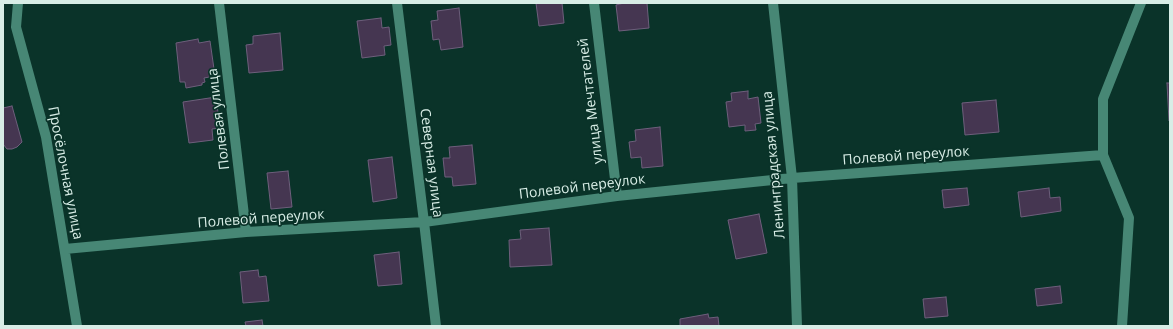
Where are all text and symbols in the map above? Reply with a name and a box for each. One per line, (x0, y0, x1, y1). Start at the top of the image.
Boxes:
street label: улица Мечтателей (575, 37, 607, 165)
street label: Полевая улица (204, 67, 234, 171)
street label: Ленинградская улица (759, 90, 789, 240)
street label: Просёлочная улица (44, 105, 86, 241)
street label: Северная улица (416, 108, 446, 218)
street label: Полевой переулок (842, 143, 970, 169)
street label: Полевой переулок (518, 171, 646, 203)
street label: Полевой переулок (197, 206, 325, 232)

